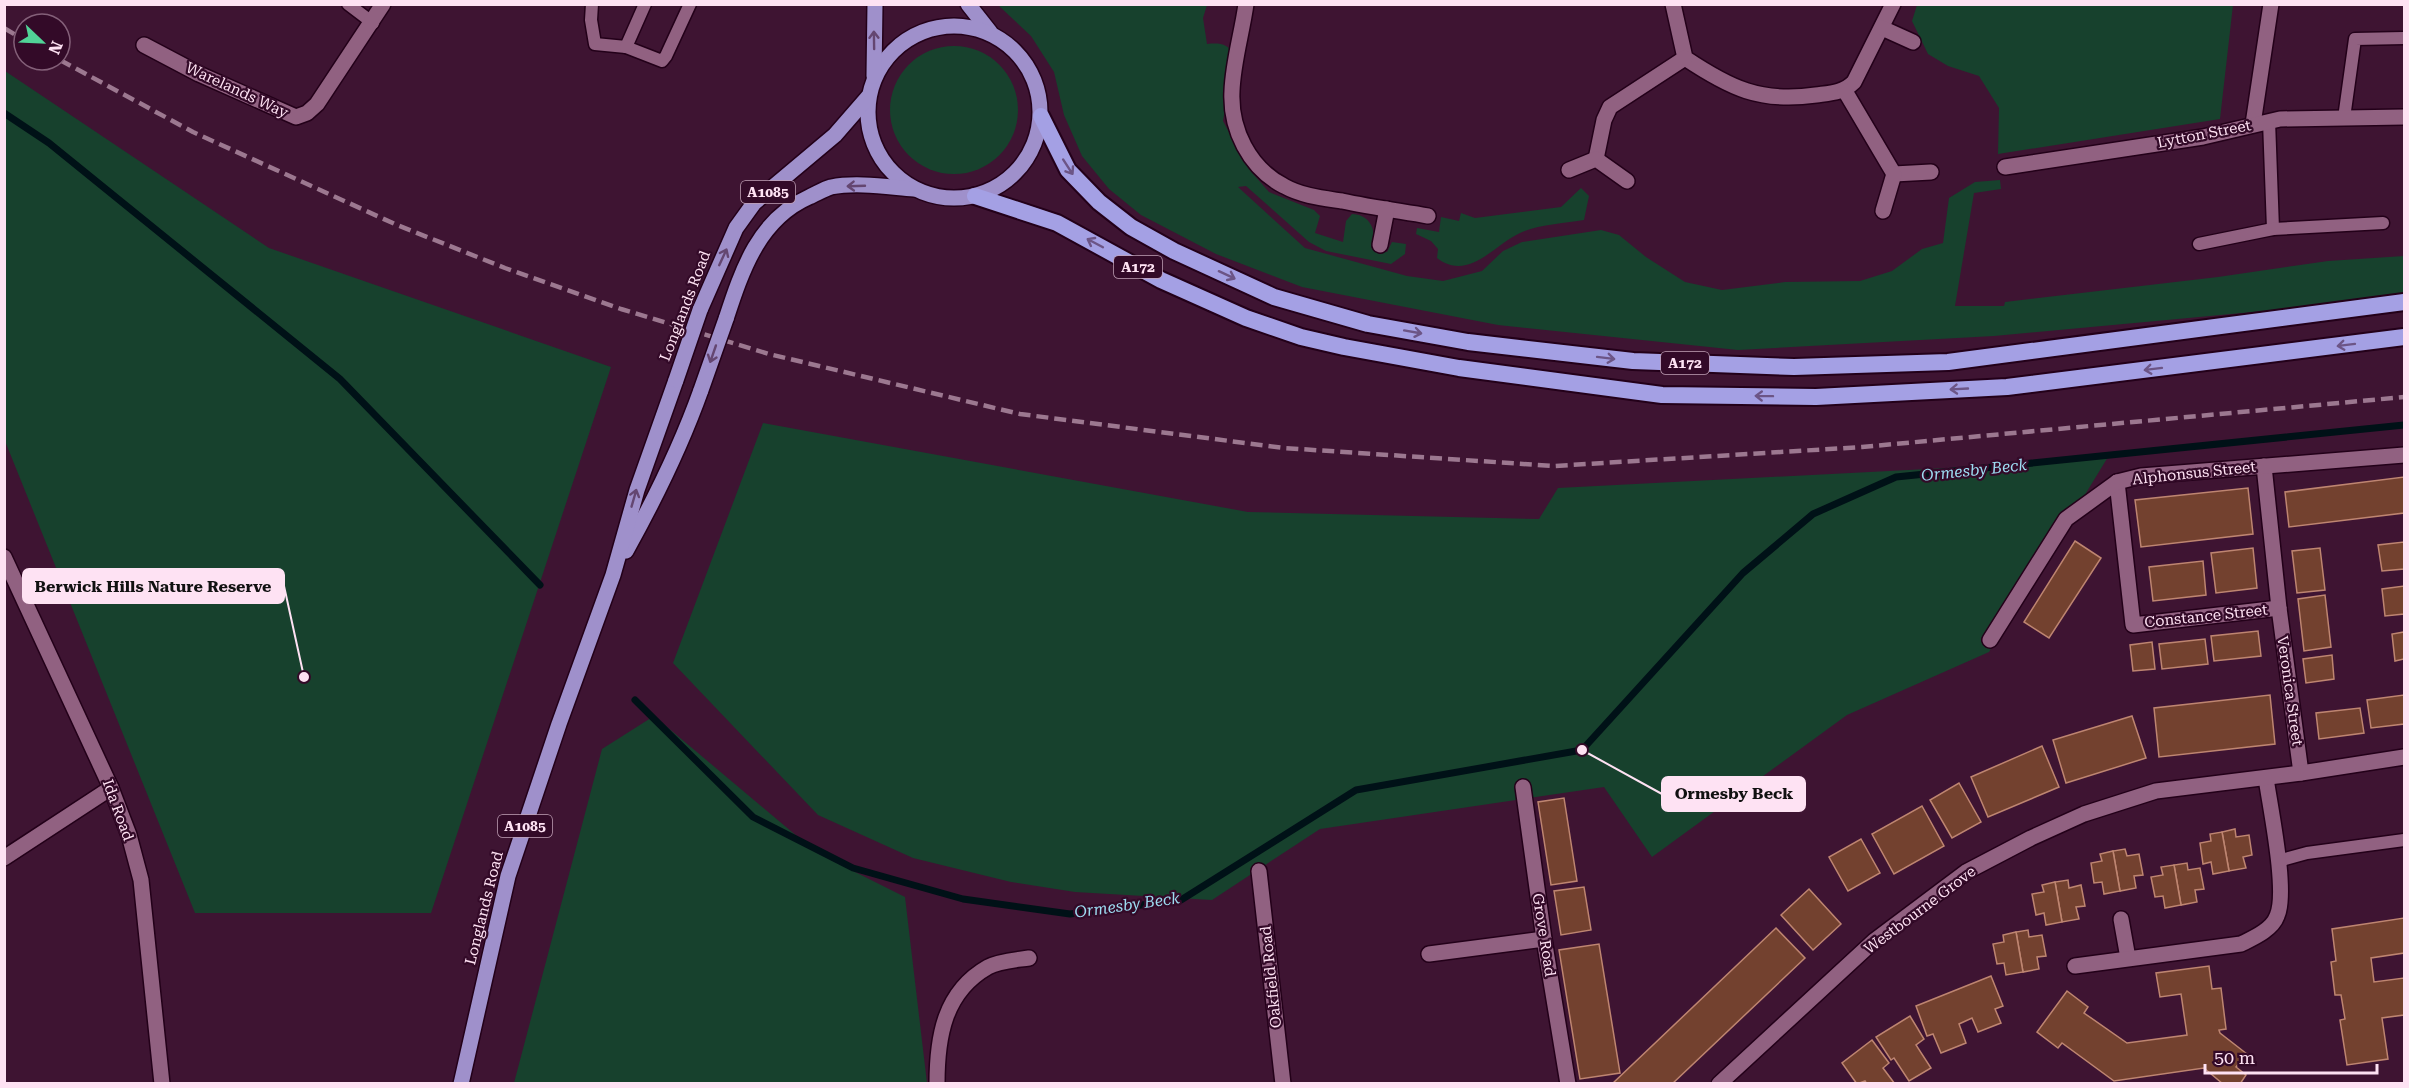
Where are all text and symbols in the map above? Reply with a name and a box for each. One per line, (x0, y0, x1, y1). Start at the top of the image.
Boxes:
north arrow (12, 12, 72, 72)
one-way arrow (868, 31, 880, 51)
text: N (44, 38, 67, 57)
street label: Warelands Way (183, 58, 291, 122)
street label: Lytton Street (2156, 116, 2253, 152)
one-way arrow (1062, 159, 1074, 175)
road number: A1085 (741, 181, 795, 203)
one-way arrow (847, 181, 867, 192)
one-way arrow (1087, 237, 1105, 248)
street label: Longlands Road (656, 248, 714, 364)
one-way arrow (718, 248, 729, 266)
road number: A172 (1114, 256, 1162, 278)
one-way arrow (1218, 270, 1236, 282)
one-way arrow (1403, 327, 1422, 338)
one-way arrow (2337, 339, 2357, 350)
one-way arrow (707, 344, 718, 363)
road number: A172 (1661, 352, 1709, 374)
one-way arrow (1596, 353, 1615, 364)
one-way arrow (2144, 363, 2163, 374)
one-way arrow (1950, 384, 1970, 395)
one-way arrow (1755, 391, 1775, 402)
water label: Ormesby Beck (1920, 455, 2028, 485)
street label: Alphonsus Street (2131, 458, 2257, 488)
one-way arrow (629, 489, 640, 508)
callout: Berwick Hills Nature Reserve (23, 569, 284, 603)
text: Berwick Hills Nature Reserve (34, 577, 272, 596)
street label: Constance Street (2144, 601, 2269, 631)
street label: Veronica Street (2273, 635, 2307, 748)
street label: Ida Road (99, 777, 138, 843)
callout: Ormesby Beck (1662, 777, 1805, 811)
text: Ormesby Beck (1675, 784, 1793, 803)
road number: A1085 (498, 815, 552, 837)
street label: Longlands Road (461, 849, 507, 967)
street label: Westbourne Grove (1861, 862, 1979, 958)
water label: Ormesby Beck (1073, 888, 1181, 922)
street label: Grove Road (1529, 892, 1560, 978)
street label: Oakfield Road (1257, 925, 1285, 1029)
scale bar (2205, 1037, 2378, 1075)
text: 50 m (2214, 1047, 2255, 1068)

